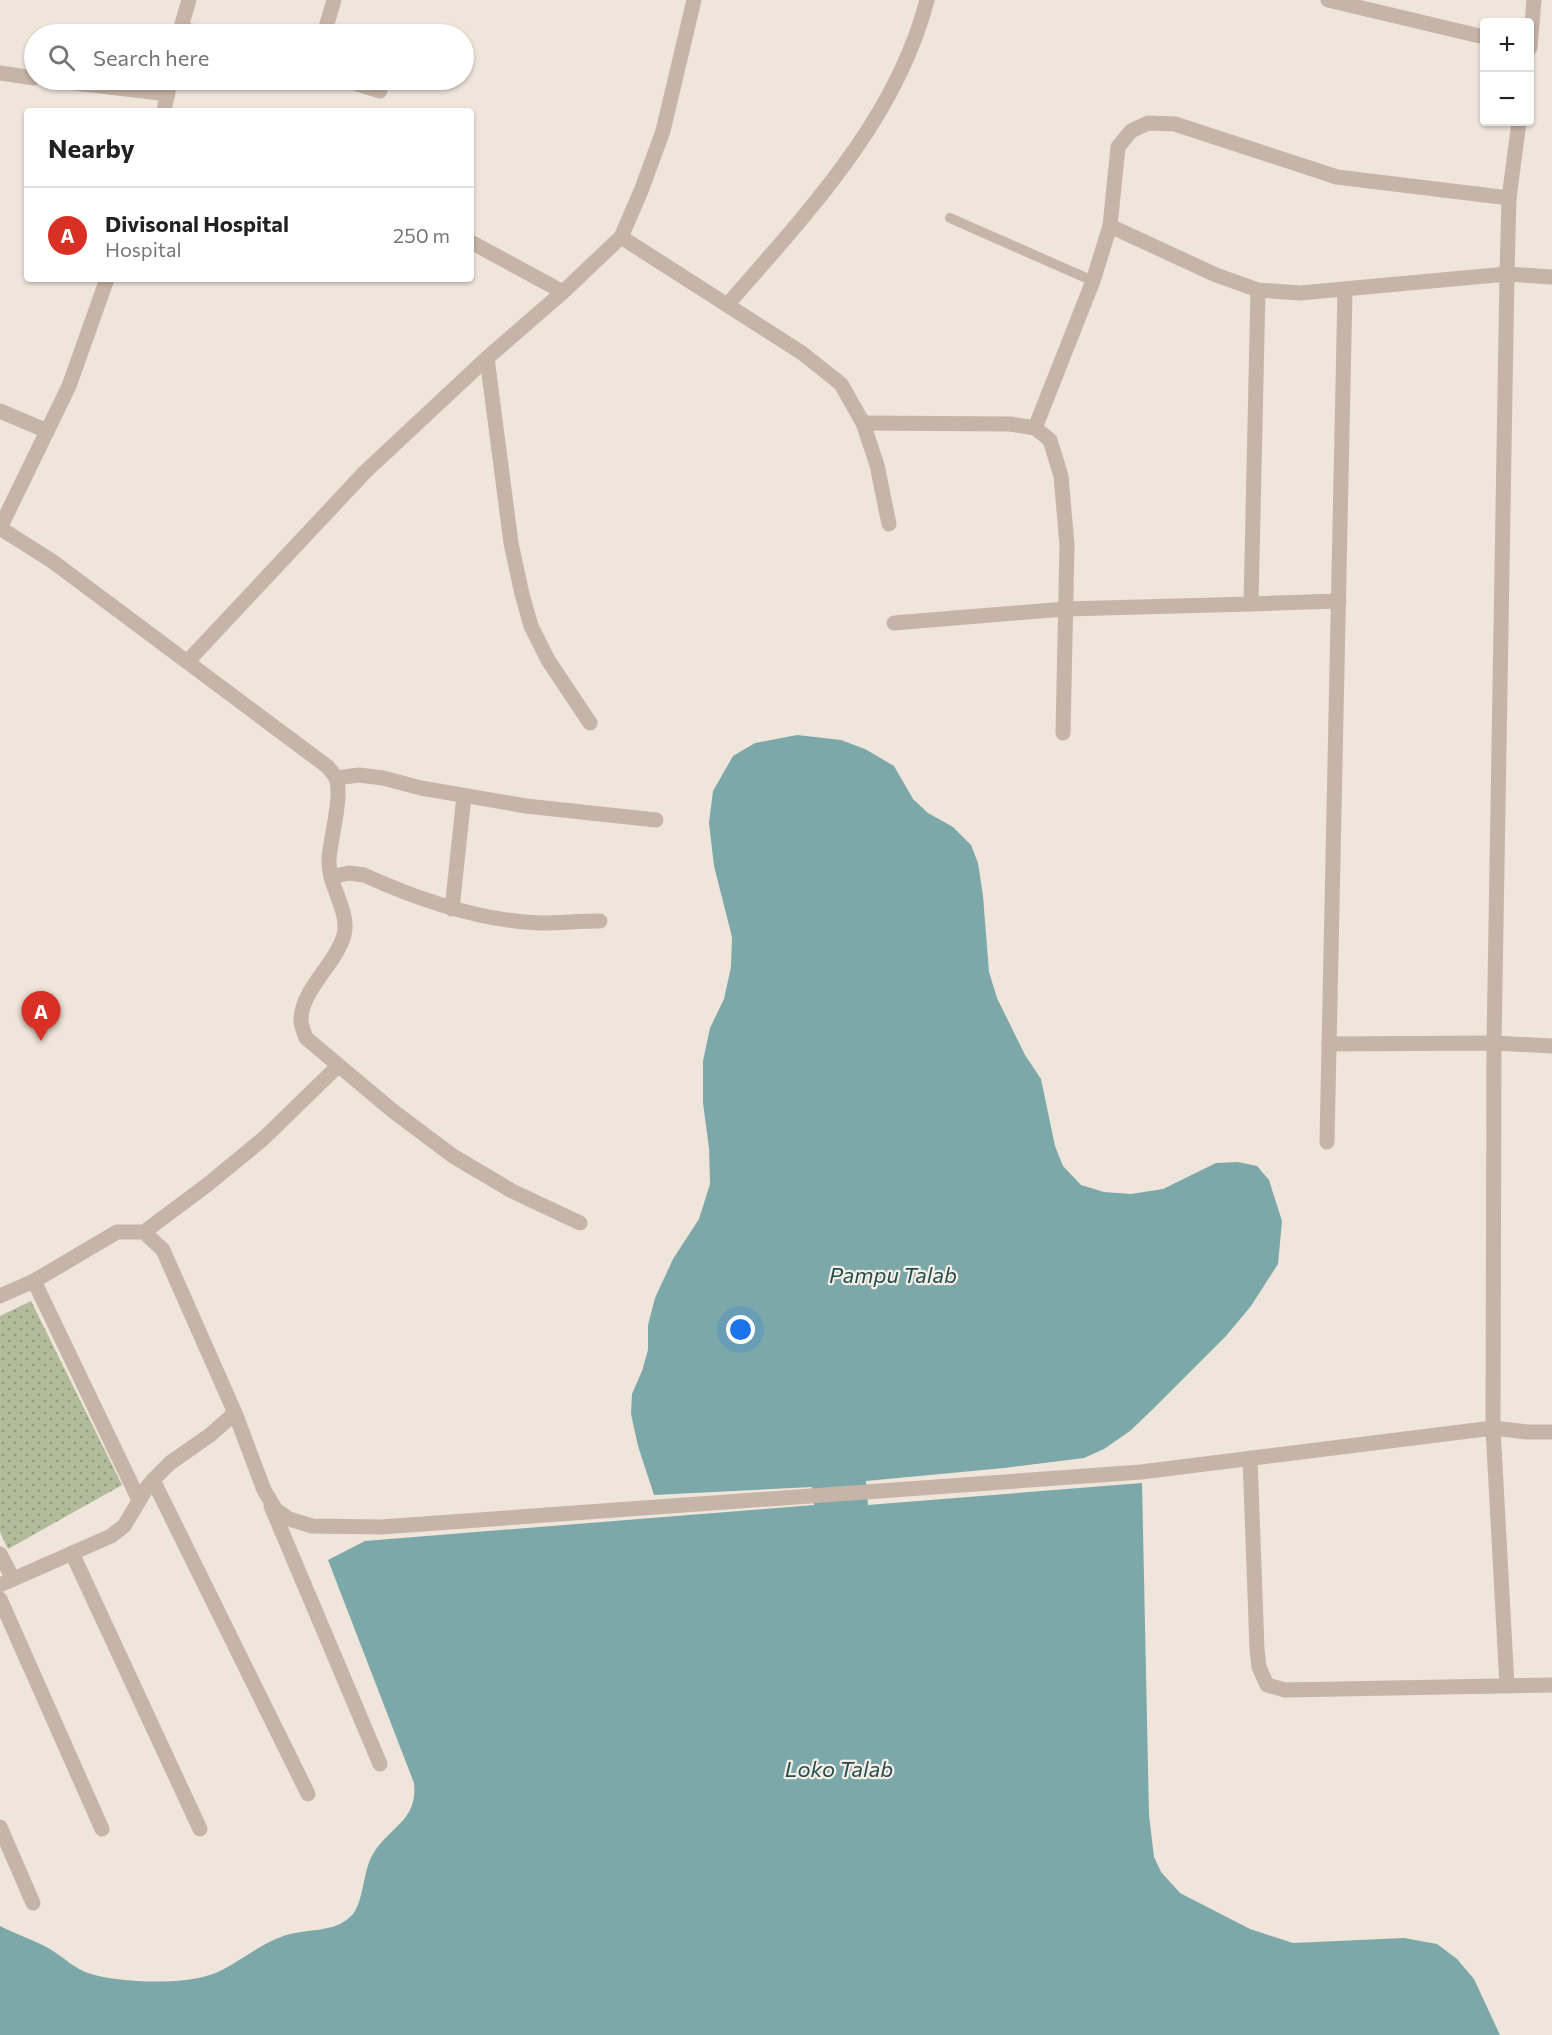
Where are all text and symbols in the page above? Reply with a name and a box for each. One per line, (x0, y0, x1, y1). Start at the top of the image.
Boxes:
map controls (1480, 18, 1534, 126)
button: + (1480, 18, 1534, 72)
search box (24, 24, 474, 90)
icon: search (45, 41, 78, 74)
text: Search here (93, 44, 209, 71)
button: − (1480, 72, 1534, 126)
text: Nearby (48, 132, 135, 163)
text: Divisonal Hospital (105, 210, 289, 237)
text: A (60, 223, 75, 247)
text: 250 m (393, 223, 450, 247)
text: Hospital (105, 237, 182, 261)
pin: A (22, 992, 60, 1041)
water label: Pampu Talab (829, 1261, 957, 1288)
your location (726, 1315, 755, 1344)
water label: Loko Talab (785, 1755, 893, 1782)

